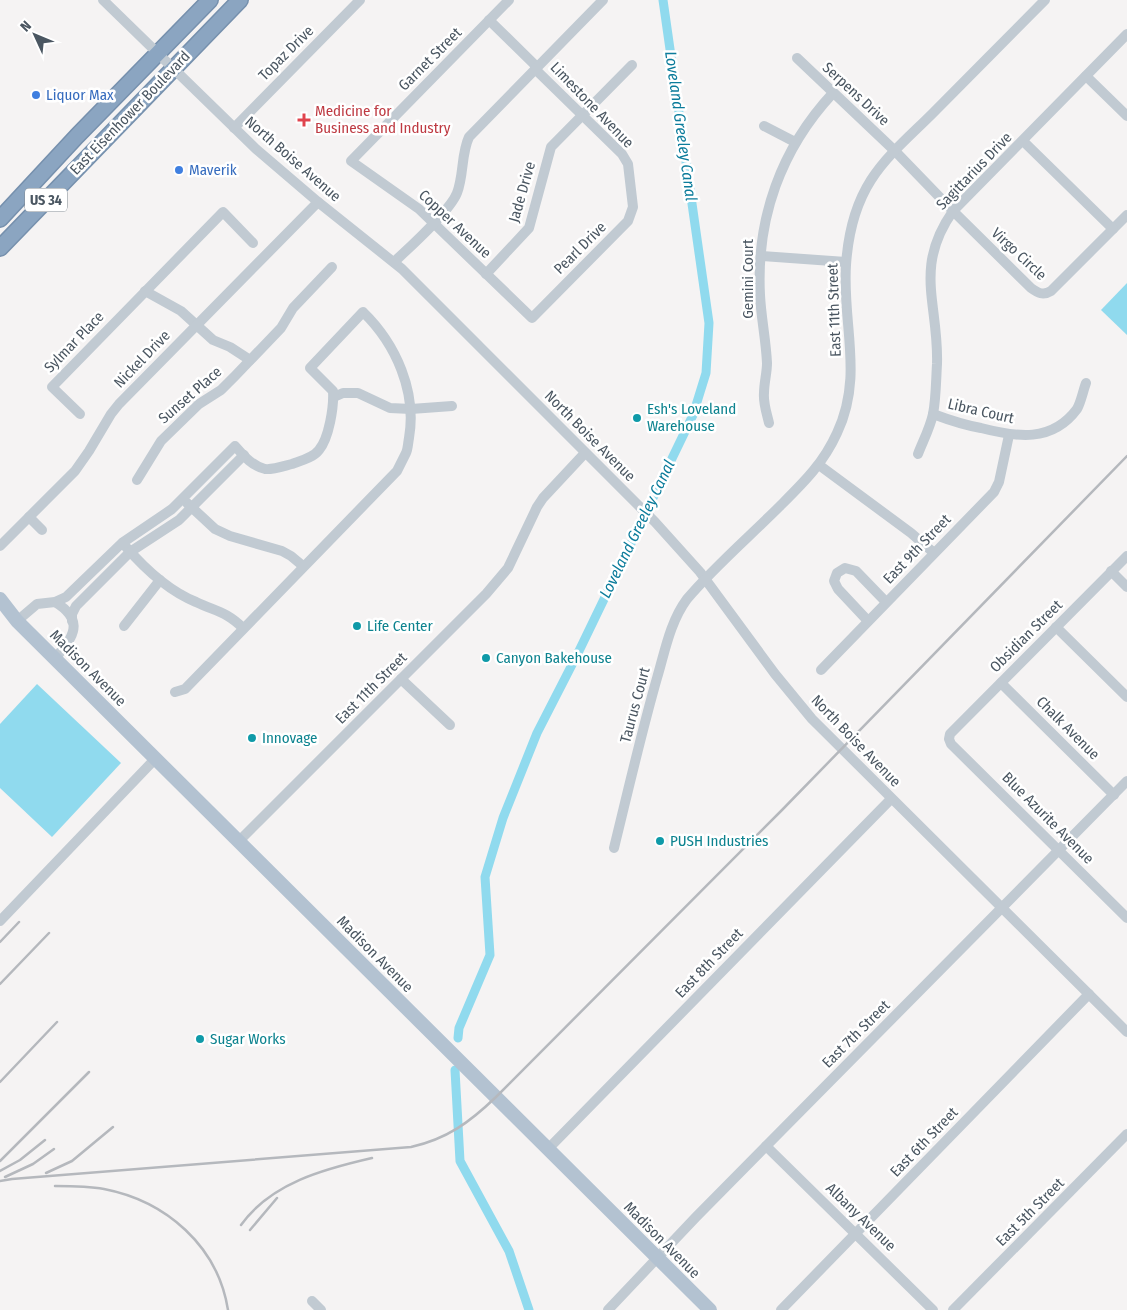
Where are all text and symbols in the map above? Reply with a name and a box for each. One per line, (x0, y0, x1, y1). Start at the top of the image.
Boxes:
north arrow (10, 10, 60, 60)
text: N (17, 17, 35, 35)
street label: Topaz Drive (255, 22, 317, 84)
street label: Garnet Street (395, 24, 465, 94)
street label: East Eisenhower Boulevard (66, 47, 194, 179)
water label: Loveland Greeley Canal (661, 50, 701, 202)
street label: Limestone Avenue (547, 58, 637, 152)
street label: Serpens Drive (819, 58, 893, 130)
place label: Liquor Max (46, 86, 114, 104)
marker: Liquor Max (30, 89, 42, 101)
place label: Medicine for Business and Industry (315, 102, 451, 137)
street label: North Boise Avenue (241, 113, 345, 205)
marker: Medicine for Business and Industry (297, 113, 311, 127)
street label: Sagittarius Drive (932, 128, 1016, 214)
street label: Jade Drive (505, 160, 539, 224)
place label: Maverik (189, 161, 237, 179)
marker: Maverik (173, 164, 185, 176)
street label: Copper Avenue (415, 186, 495, 262)
road number: US 34 (25, 188, 67, 212)
street label: Pearl Drive (550, 218, 610, 278)
street label: Virgo Circle (988, 224, 1050, 284)
street label: Gemini Court (739, 239, 757, 319)
street label: East 11th Street (823, 263, 845, 357)
street label: Sylmar Place (40, 308, 108, 376)
street label: Nickel Drive (110, 327, 174, 391)
street label: Sunset Place (155, 363, 225, 427)
street label: North Boise Avenue (541, 387, 639, 485)
street label: Libra Court (946, 395, 1016, 427)
place label: Esh's Loveland Warehouse (647, 400, 736, 435)
marker: Esh's Loveland Warehouse (631, 412, 643, 424)
water label: Loveland Greeley Canal (595, 457, 679, 601)
street label: East 9th Street (879, 511, 955, 587)
street label: Obsidian Street (986, 596, 1066, 676)
place label: Life Center (367, 617, 434, 635)
marker: Life Center (351, 620, 363, 632)
street label: Madison Avenue (46, 626, 130, 710)
street label: East 11th Street (332, 648, 411, 727)
place label: Canyon Bakehouse (496, 649, 612, 667)
marker: Canyon Bakehouse (480, 652, 492, 664)
street label: Taurus Court (616, 665, 654, 745)
street label: North Boise Avenue (808, 691, 904, 791)
street label: Chalk Avenue (1033, 693, 1103, 763)
place label: Innovage (262, 729, 317, 747)
marker: Innovage (246, 732, 258, 744)
street label: Blue Azurite Avenue (998, 768, 1098, 868)
place label: PUSH Industries (670, 832, 768, 850)
marker: PUSH Industries (654, 835, 666, 847)
street label: Madison Avenue (333, 912, 417, 996)
street label: East 8th Street (671, 924, 747, 1001)
street label: East 7th Street (818, 996, 894, 1072)
place label: Sugar Works (210, 1030, 286, 1048)
marker: Sugar Works (194, 1033, 206, 1045)
street label: East 6th Street (886, 1103, 962, 1180)
street label: East 5th Street (992, 1174, 1068, 1250)
street label: Albany Avenue (822, 1179, 900, 1255)
street label: Madison Avenue (620, 1198, 704, 1282)

